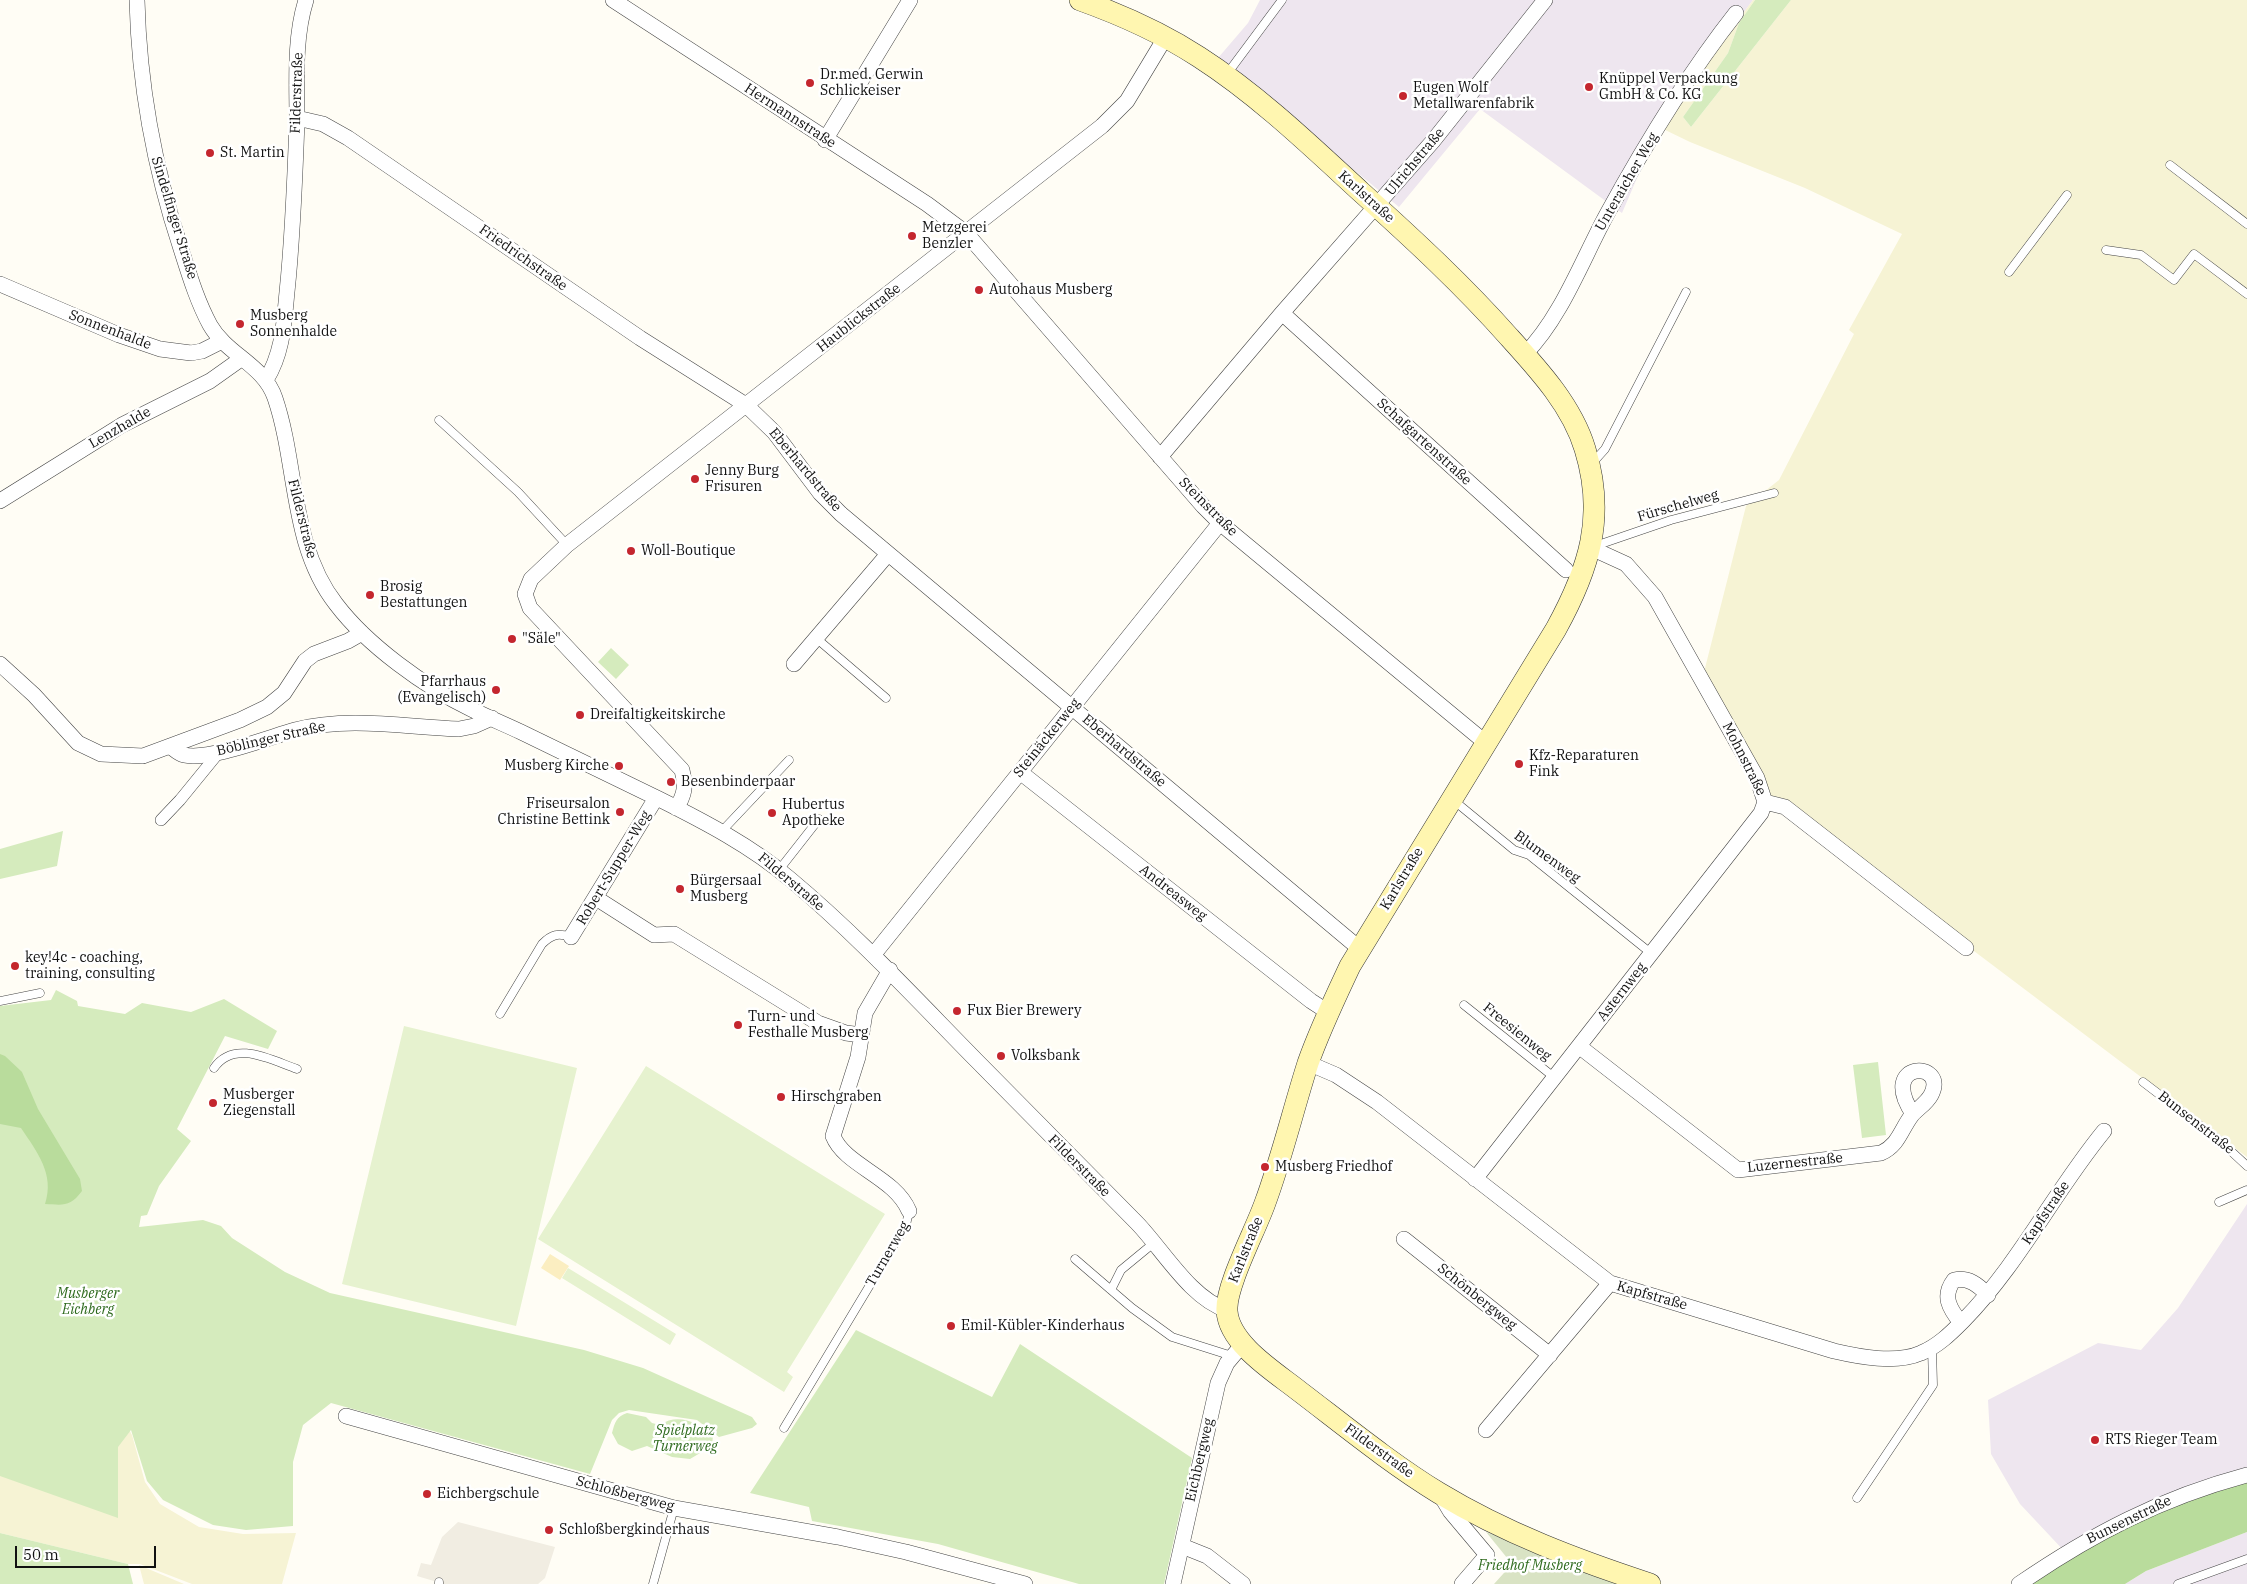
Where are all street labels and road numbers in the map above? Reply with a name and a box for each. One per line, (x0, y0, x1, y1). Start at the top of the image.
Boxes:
street label: Filderstraße (287, 52, 307, 134)
street label: Hermannstraße (741, 80, 839, 152)
street label: Ulrichstraße (1382, 125, 1448, 199)
street label: Unteraicher Weg (1592, 130, 1662, 234)
street label: Sindelfinger Straße (147, 155, 201, 281)
street label: Karlstraße (1334, 167, 1398, 227)
street label: Friedrichstraße (476, 221, 570, 295)
street label: Haublickstraße (814, 280, 904, 356)
street label: Sonnenhalde (66, 307, 154, 353)
street label: Schafgartenstraße (1373, 395, 1475, 489)
street label: Lenzhalde (86, 404, 154, 452)
street label: Eberhardstraße (765, 425, 845, 515)
street label: Steinstraße (1175, 474, 1241, 540)
street label: Filderstraße (284, 478, 320, 560)
street label: Fürschelweg (1635, 486, 1721, 526)
street label: Steinäckerweg (1010, 695, 1084, 781)
street label: Eberhardstraße (1079, 711, 1169, 791)
street label: Böblinger Straße (215, 718, 327, 760)
street label: Mohnstraße (1718, 720, 1770, 798)
street label: Robert-Supper-Weg (573, 808, 655, 928)
street label: Blumenweg (1511, 827, 1583, 887)
street label: Karlstraße (1377, 845, 1427, 913)
street label: Filderstraße (754, 849, 828, 915)
street label: Andreasweg (1136, 861, 1210, 925)
street label: Asternweg (1594, 959, 1650, 1025)
street label: Freesienweg (1479, 999, 1555, 1065)
street label: Bunsenstraße (2155, 1088, 2237, 1158)
street label: Filderstraße (1044, 1131, 1114, 1201)
street label: Luzernestraße (1746, 1150, 1844, 1176)
street label: Kapfstraße (2019, 1178, 2073, 1248)
street label: Karlstraße (1225, 1215, 1267, 1285)
street label: Turnerweg (863, 1218, 913, 1290)
street label: Schönbergweg (1434, 1260, 1520, 1334)
street label: Kapfstraße (1615, 1278, 1689, 1314)
street label: Eichbergweg (1182, 1417, 1218, 1503)
street label: Filderstraße (1341, 1420, 1417, 1482)
street label: Schloßbergweg (574, 1473, 676, 1515)
street label: Bunsenstraße (2084, 1492, 2174, 1548)

